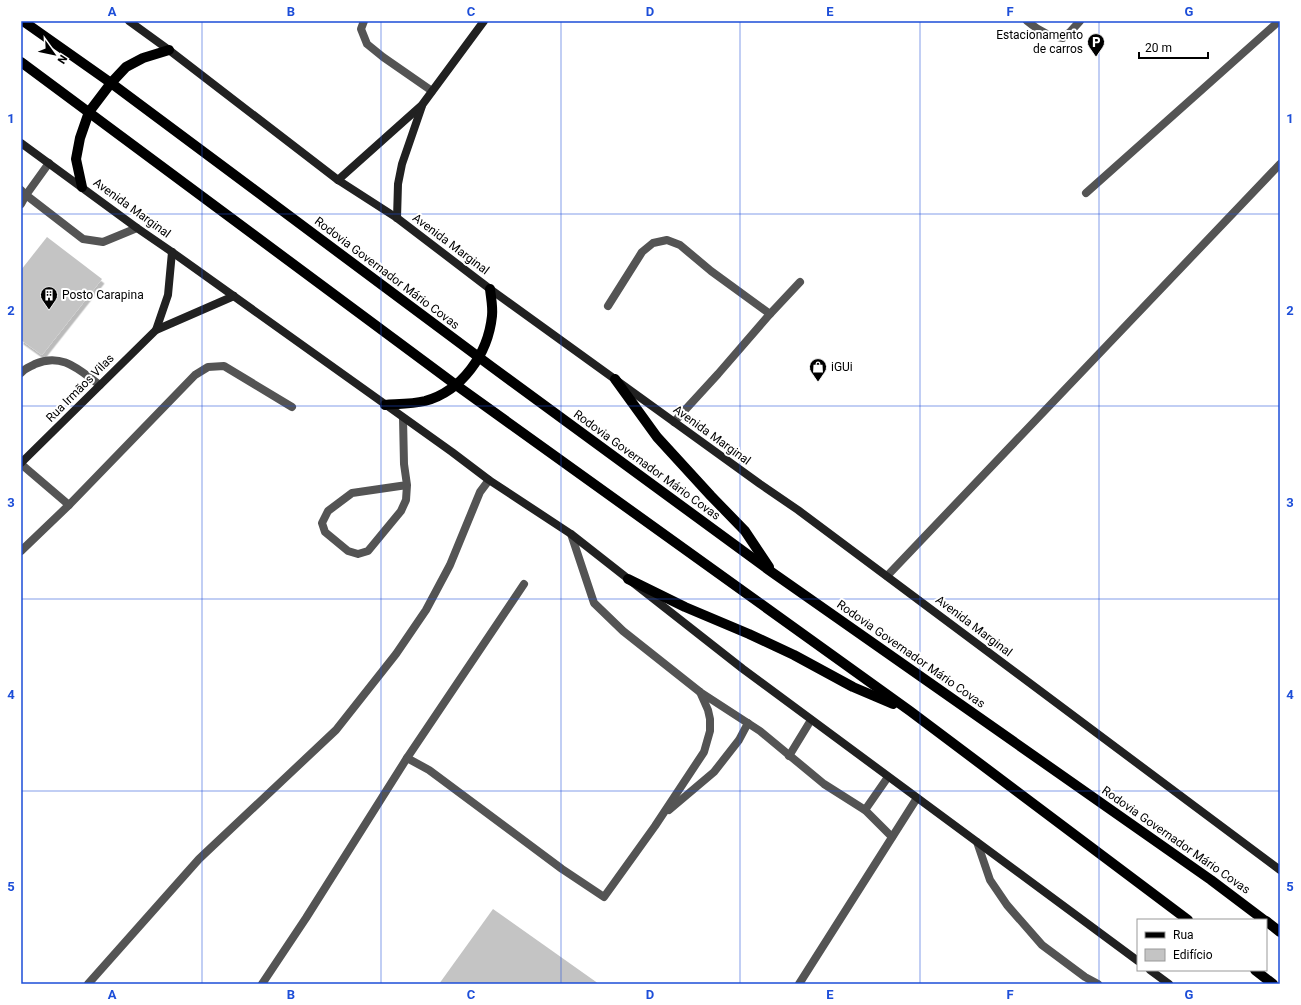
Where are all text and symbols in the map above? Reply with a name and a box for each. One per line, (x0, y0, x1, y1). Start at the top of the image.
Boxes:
text: A (108, 4, 117, 19)
text: B (287, 4, 295, 19)
text: C (467, 4, 476, 19)
text: D (646, 4, 654, 19)
text: E (826, 4, 834, 19)
text: F (1006, 4, 1014, 19)
text: G (1185, 4, 1194, 19)
place label: Estacionamento de carros (996, 28, 1083, 56)
parking icon: Estacionamento de carros (1086, 32, 1106, 57)
north arrow (34, 34, 74, 74)
scale bar (1139, 34, 1208, 60)
text: 20 m (1145, 41, 1172, 55)
text: N (54, 52, 70, 66)
text: 1 (7, 111, 15, 126)
text: 1 (1286, 111, 1294, 126)
street label: Avenida Marginal (91, 175, 173, 241)
street label: Avenida Marginal (410, 211, 492, 277)
street label: Rodovia Governador Mário Covas (312, 214, 462, 332)
building icon: Posto Carapina (39, 285, 59, 310)
place label: Posto Carapina (62, 288, 144, 302)
text: 2 (7, 303, 15, 318)
text: 2 (1286, 303, 1294, 318)
street label: Rua Irmãos Vilas (43, 351, 117, 425)
shop icon: iGUi (808, 357, 828, 382)
place label: iGUi (831, 360, 853, 374)
street label: Avenida Marginal (671, 402, 753, 468)
street label: Rodovia Governador Mário Covas (571, 407, 723, 523)
text: 3 (7, 495, 15, 510)
text: 3 (1286, 495, 1294, 510)
street label: Avenida Marginal (933, 593, 1015, 659)
street label: Rodovia Governador Mário Covas (834, 597, 988, 711)
text: 4 (7, 687, 15, 702)
text: 4 (1286, 687, 1294, 702)
street label: Rodovia Governador Mário Covas (1099, 783, 1253, 897)
text: 5 (7, 879, 15, 894)
text: 5 (1286, 879, 1294, 894)
legend (1137, 919, 1267, 971)
text: Rua (1173, 928, 1194, 942)
text: Edifício (1173, 948, 1213, 962)
text: A (108, 987, 117, 1002)
text: B (287, 987, 295, 1002)
text: C (467, 987, 476, 1002)
text: D (646, 987, 654, 1002)
text: E (826, 987, 834, 1002)
text: F (1006, 987, 1014, 1002)
text: G (1185, 987, 1194, 1002)

